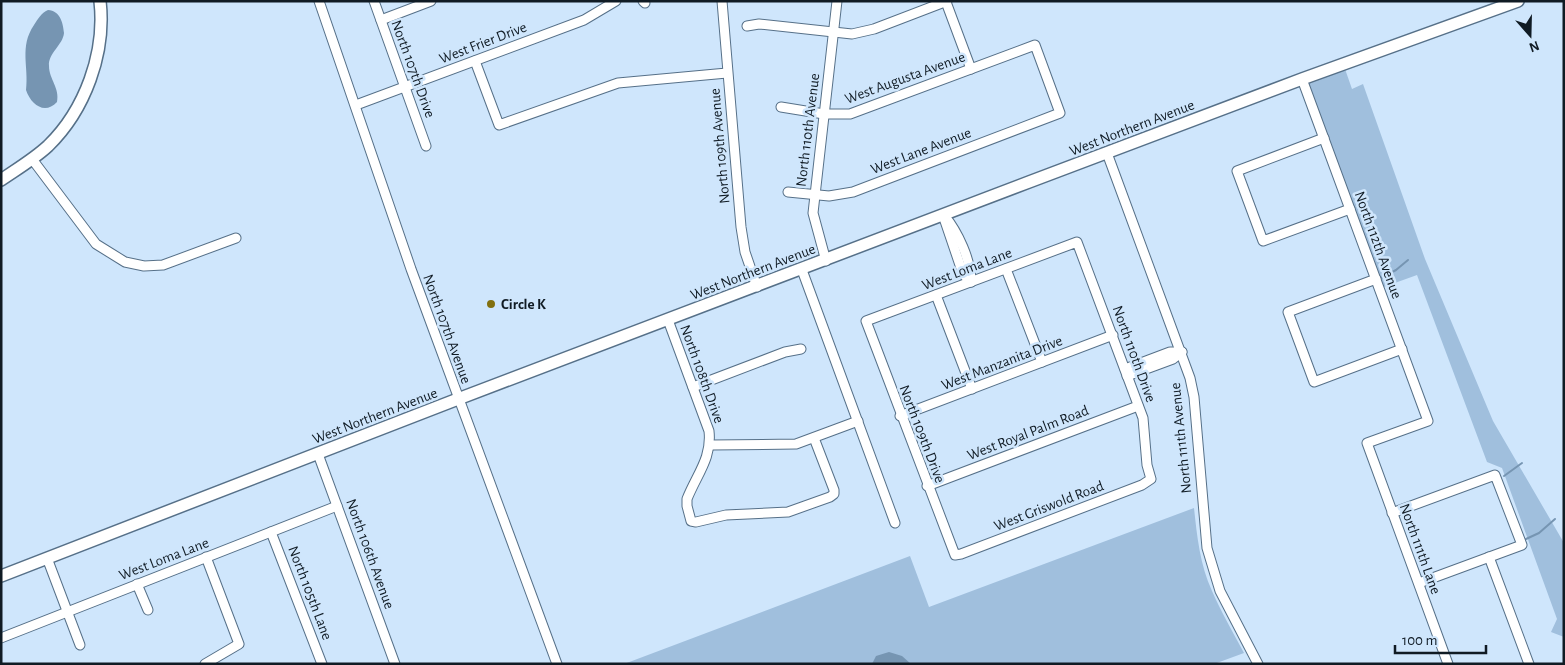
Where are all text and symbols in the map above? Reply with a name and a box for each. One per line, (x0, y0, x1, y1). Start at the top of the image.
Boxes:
north arrow (1505, 10, 1555, 60)
street label: North 107th Drive (388, 18, 438, 120)
street label: West Frier Drive (437, 19, 529, 67)
text: N (1527, 38, 1541, 55)
street label: West Augusta Avenue (843, 49, 967, 107)
street label: North 110th Avenue (794, 72, 822, 188)
street label: North 109th Avenue (707, 87, 733, 204)
street label: West Northern Avenue (1067, 97, 1197, 159)
street label: West Lane Avenue (869, 125, 973, 177)
street label: North 112th Avenue (1352, 189, 1404, 301)
street label: West Northern Avenue (688, 241, 818, 303)
street label: West Loma Lane (920, 245, 1014, 293)
street label: North 107th Avenue (420, 272, 474, 386)
place label: Circle K (501, 297, 546, 312)
marker: Circle K (485, 298, 497, 310)
street label: North 110th Drive (1110, 304, 1158, 404)
street label: North 108th Drive (677, 323, 727, 425)
street label: West Manzanita Drive (939, 333, 1065, 393)
street label: North 111th Avenue (1168, 382, 1194, 494)
street label: North 109th Drive (896, 383, 948, 485)
street label: West Northern Avenue (310, 385, 440, 447)
street label: West Royal Palm Road (965, 403, 1091, 463)
street label: West Griswold Road (992, 478, 1106, 534)
street label: North 106th Avenue (343, 497, 397, 611)
street label: North 111th Lane (1397, 502, 1443, 596)
street label: West Loma Lane (117, 535, 211, 583)
street label: North 105th Lane (285, 544, 335, 642)
scale bar (1395, 622, 1486, 654)
text: 100 m (1402, 633, 1437, 648)

